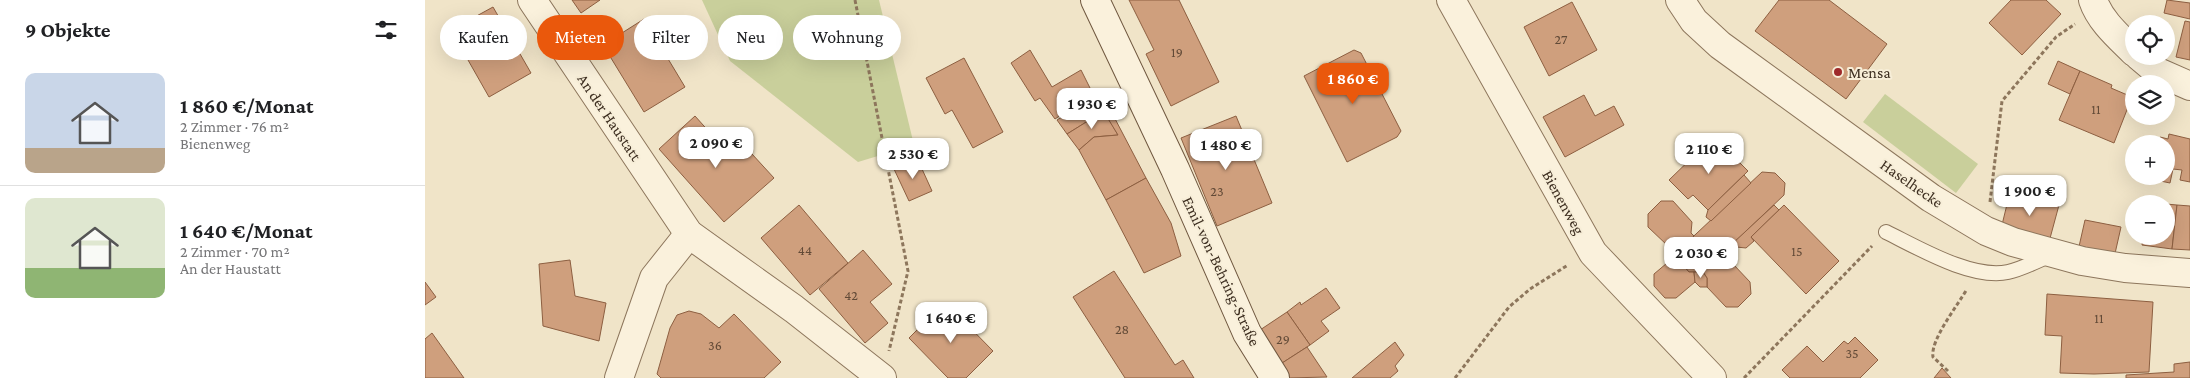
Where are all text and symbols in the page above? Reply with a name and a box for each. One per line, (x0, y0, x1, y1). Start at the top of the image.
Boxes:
chip: Kaufen (440, 15, 527, 60)
chip: Mieten (537, 15, 624, 60)
chip: Filter (634, 15, 708, 60)
chip: Neu (718, 15, 783, 60)
chip: Wohnung (793, 15, 901, 60)
map controls (2125, 15, 2175, 245)
button: locate (2125, 15, 2175, 65)
icon: filters (372, 16, 400, 44)
text: 9 Objekte (25, 18, 111, 42)
house number: 27 (1555, 31, 1568, 47)
house number: 19 (1171, 44, 1183, 60)
pin: 1 860 € (1307, 62, 1399, 105)
place label: Mensa (1848, 64, 1891, 81)
marker: Mensa (1832, 66, 1844, 78)
text: 1 860 € (1328, 70, 1378, 87)
street label: An der Haustatt (574, 71, 645, 164)
button: layers (2125, 75, 2175, 125)
pin: 1 930 € (1046, 88, 1138, 130)
icon: home (65, 93, 125, 153)
text: 1 860 €/Monat (180, 94, 313, 118)
text: 1 930 € (1068, 95, 1116, 112)
house number: 11 (2091, 101, 2101, 117)
text: 2 Zimmer · 76 m² (180, 118, 289, 135)
pin: 2 090 € (670, 126, 762, 169)
pin: 1 480 € (1180, 128, 1272, 171)
pin: 2 110 € (1663, 132, 1755, 175)
text: 2 090 € (690, 134, 742, 151)
text: Bienenweg (180, 135, 251, 152)
button: + (2125, 135, 2175, 185)
text: 1 480 € (1201, 136, 1251, 153)
pin: 2 530 € (867, 138, 959, 180)
text: 2 110 € (1686, 140, 1732, 157)
text: 2 530 € (888, 145, 938, 162)
street label: Haselhecke (1877, 156, 1946, 211)
street label: Bienenweg (1538, 167, 1588, 238)
pin: 1 900 € (1984, 174, 2076, 217)
text: 1 900 € (2005, 182, 2055, 199)
house number: 23 (1210, 183, 1224, 199)
street label: Emil-von-Behring-Straße (1178, 194, 1264, 349)
button: − (2125, 195, 2175, 245)
icon: home (65, 218, 125, 278)
text: 1 640 €/Monat (180, 219, 313, 243)
pin: 2 030 € (1655, 236, 1747, 279)
house number: 44 (798, 242, 812, 258)
text: 2 Zimmer · 70 m² (180, 243, 290, 260)
house number: 15 (1791, 243, 1803, 259)
text: 2 030 € (1675, 244, 1727, 261)
text: An der Haustatt (180, 260, 281, 277)
house number: 42 (844, 287, 858, 303)
pin: 1 640 € (905, 302, 997, 344)
text: 1 640 € (926, 309, 976, 326)
house number: 11 (2094, 310, 2104, 326)
house number: 28 (1115, 321, 1129, 337)
house number: 29 (1276, 331, 1290, 347)
house number: 36 (708, 337, 722, 353)
house number: 35 (1845, 345, 1859, 361)

